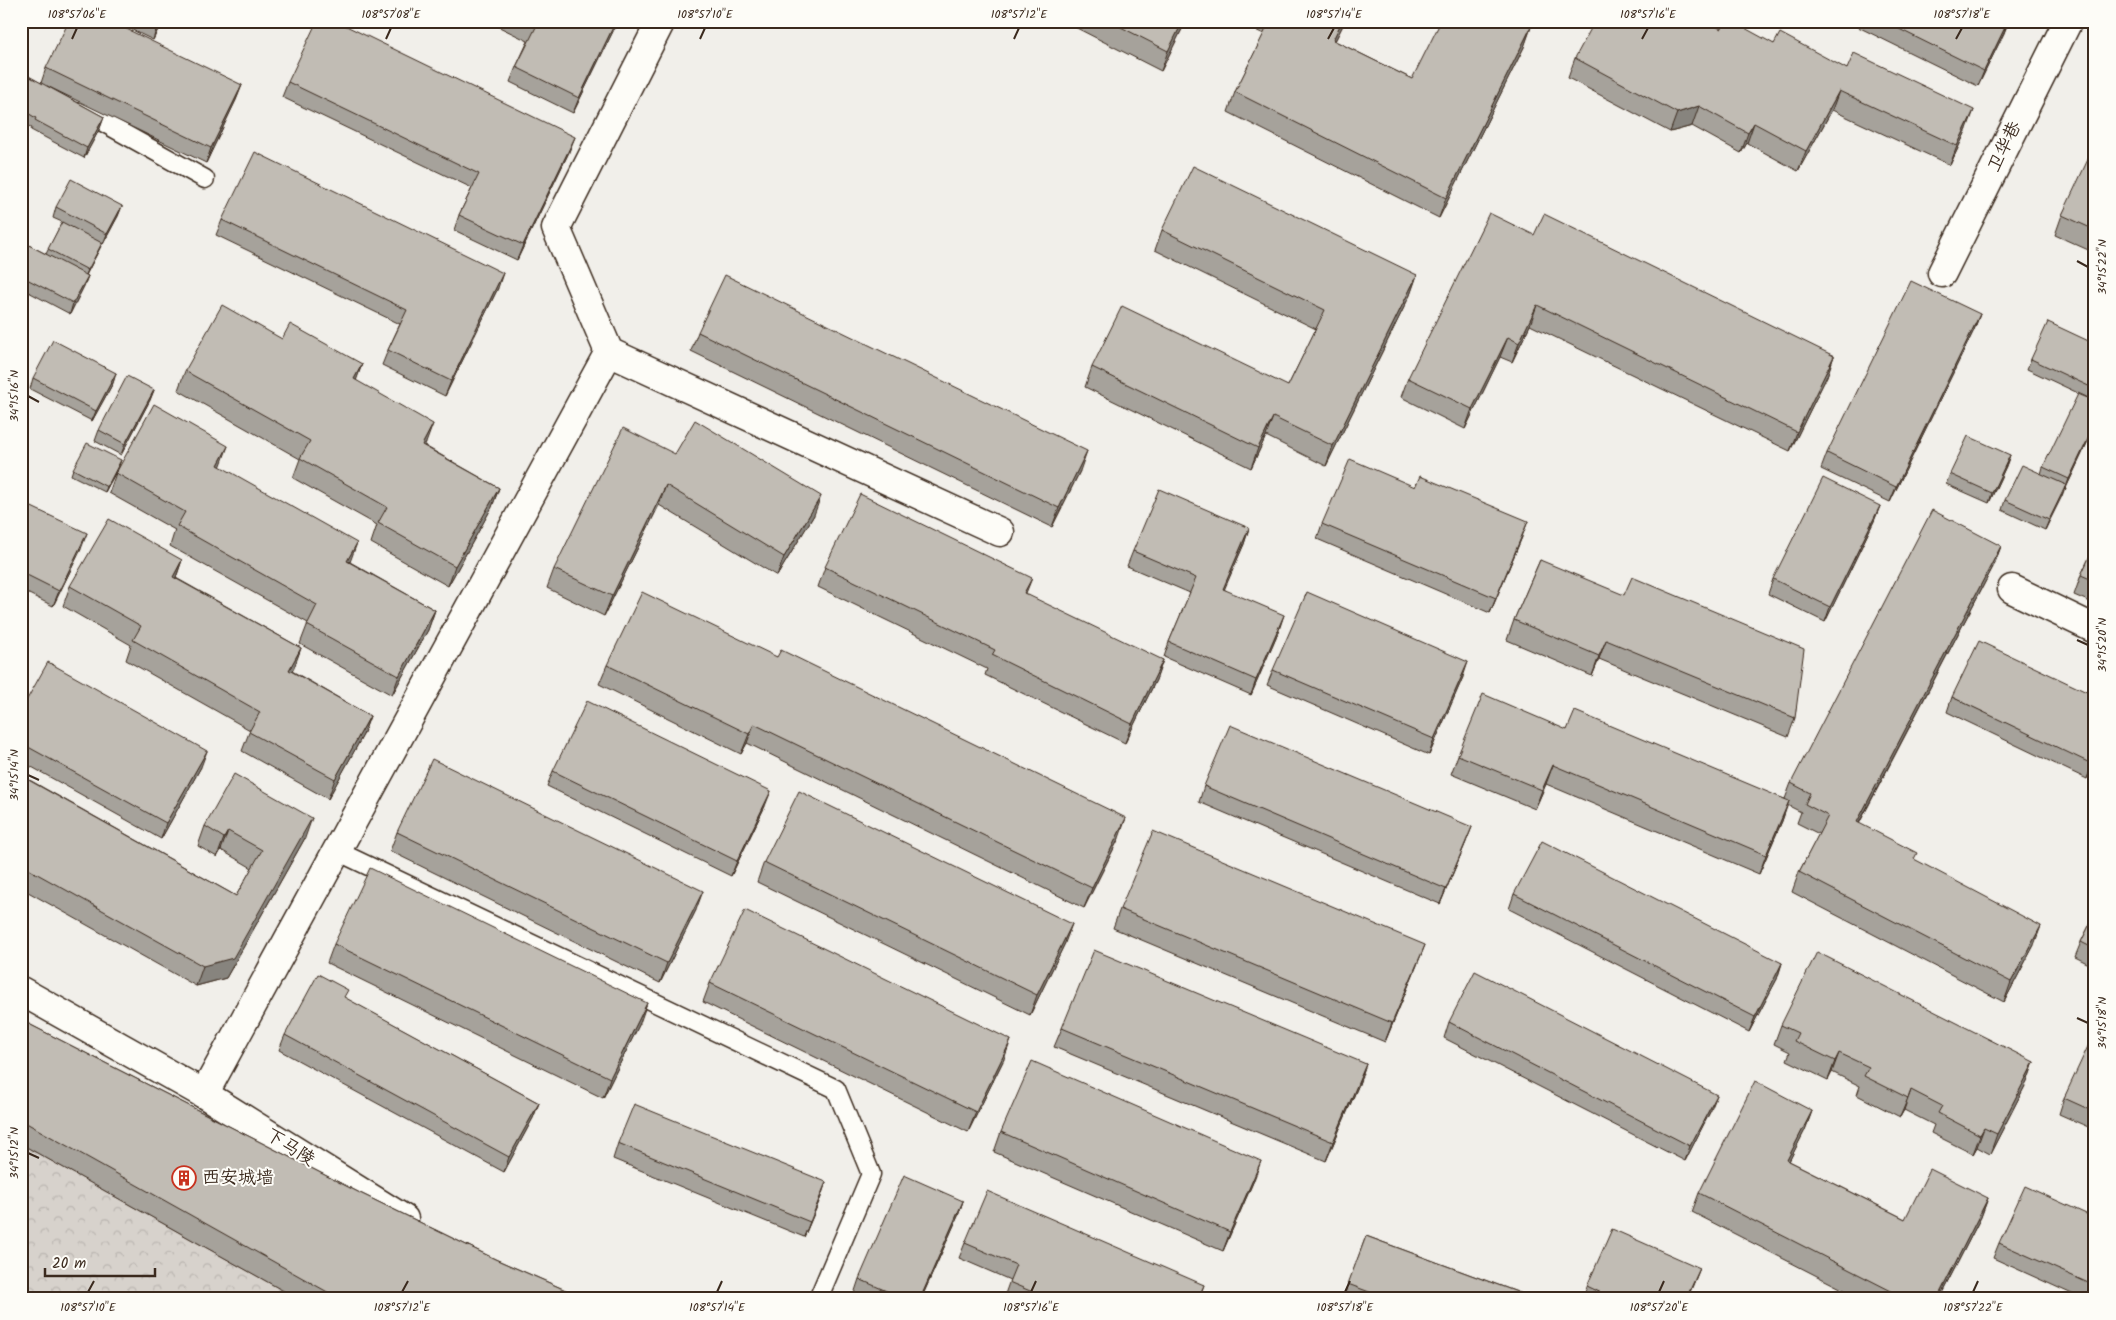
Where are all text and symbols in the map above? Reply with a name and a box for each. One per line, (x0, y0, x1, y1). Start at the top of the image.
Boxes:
text: 108°57'06"E (48, 5, 107, 24)
text: 108°57'08"E (362, 5, 421, 24)
text: 108°57'10"E (677, 5, 734, 24)
text: 108°57'12"E (991, 5, 1048, 24)
text: 108°57'14"E (1306, 5, 1363, 24)
text: 108°57'16"E (1620, 5, 1677, 24)
text: 108°57'18"E (1934, 5, 1991, 24)
street label: 卫华巷 (1980, 116, 2030, 178)
text: 34°15'22"N (2093, 239, 2112, 295)
text: 34°15'16"N (5, 370, 24, 422)
text: 34°15'20"N (2093, 618, 2112, 672)
text: 34°15'14"N (5, 749, 24, 801)
text: 34°15'18"N (2093, 997, 2112, 1049)
street label: 下马陵 (259, 1121, 321, 1175)
text: 34°15'12"N (5, 1127, 24, 1179)
place label: 西安城墙 (202, 1164, 274, 1193)
building icon: 西安城墙 (171, 1165, 197, 1191)
scale bar (45, 1245, 155, 1277)
text: 20 m (52, 1252, 86, 1276)
text: 108°57'10"E (60, 1298, 117, 1317)
text: 108°57'12"E (374, 1298, 431, 1317)
text: 108°57'14"E (689, 1298, 746, 1317)
text: 108°57'16"E (1003, 1298, 1060, 1317)
text: 108°57'18"E (1317, 1298, 1374, 1317)
text: 108°57'20"E (1630, 1298, 1689, 1317)
text: 108°57'22"E (1943, 1298, 2004, 1317)

